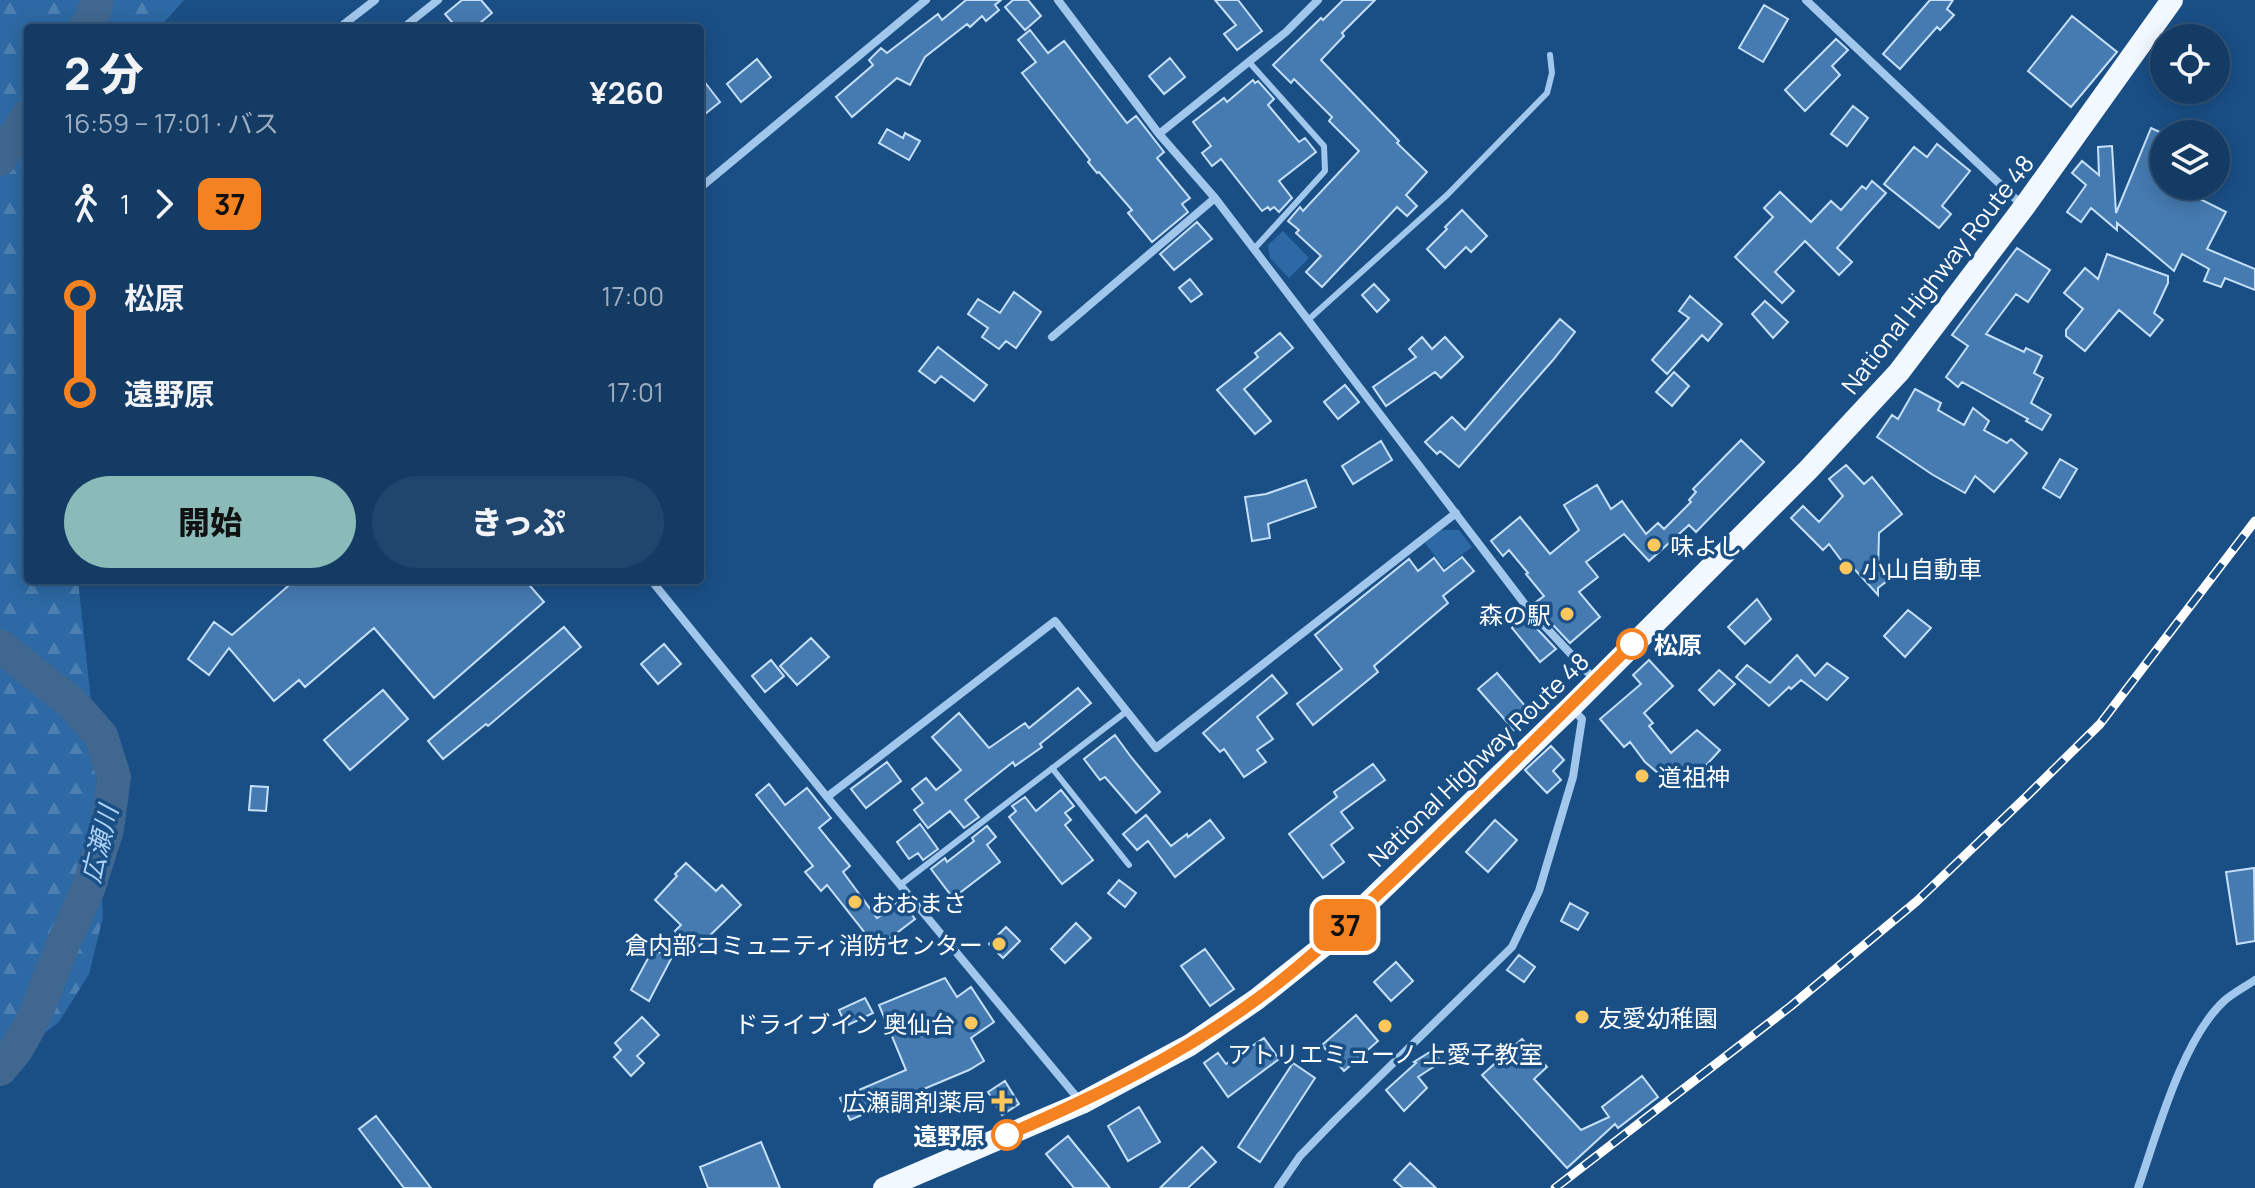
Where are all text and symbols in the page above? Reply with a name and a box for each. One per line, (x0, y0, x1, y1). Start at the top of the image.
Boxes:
map controls (2150, 24, 2230, 200)
button: locate (2150, 24, 2230, 104)
text: 2 分 (64, 43, 143, 103)
text: ¥260 (589, 72, 664, 113)
text: 16:59 – 17:01 · バス (64, 105, 279, 141)
button: layers (2150, 120, 2230, 200)
street label: National Highway Route 48 (1833, 148, 2041, 400)
icon: walk (64, 182, 108, 226)
icon: forward (142, 182, 186, 226)
text: 37 (214, 185, 245, 223)
text: 1 (120, 186, 130, 222)
text: 松原 (124, 277, 184, 318)
text: 17:00 (601, 278, 664, 314)
text: 遠野原 (124, 373, 214, 414)
text: 17:01 (607, 374, 664, 410)
button: 開始 (64, 476, 356, 568)
button: きっぷ (372, 476, 664, 568)
place label: 味よし (1670, 529, 1742, 562)
marker: 味よし (1645, 536, 1663, 554)
place label: 小山自動車 (1862, 552, 1982, 585)
marker: 小山自動車 (1837, 559, 1855, 577)
place label: 森の駅 (1479, 598, 1551, 631)
marker: 森の駅 (1558, 605, 1576, 623)
place label: 松原 (1654, 628, 1702, 661)
marker: 松原 (1617, 629, 1647, 659)
street label: National Highway Route 48 (1360, 645, 1596, 873)
place label: 道祖神 (1658, 760, 1730, 793)
marker: 道祖神 (1633, 767, 1651, 785)
water label: 広瀬川 (72, 799, 127, 886)
place label: おおまさ (871, 886, 967, 919)
marker: おおまさ (846, 893, 864, 911)
line badge: 37 (1309, 899, 1381, 951)
text: 37 (1329, 906, 1361, 944)
place label: 倉内部コミュニティ消防センター (624, 928, 983, 961)
marker: 倉内部コミュニティ消防センター (990, 935, 1008, 953)
place label: 友愛幼稚園 (1598, 1001, 1718, 1034)
place label: ドライブイン 奥仙台 (734, 1007, 955, 1040)
marker: 友愛幼稚園 (1573, 1008, 1591, 1026)
marker: ドライブイン 奥仙台 (962, 1014, 980, 1032)
marker: アトリエミューノ 上愛子教室 (1376, 1017, 1394, 1035)
place label: アトリエミューノ 上愛子教室 (1227, 1037, 1543, 1070)
place label: 広瀬調剤薬局 (842, 1085, 986, 1118)
marker: 広瀬調剤薬局 (993, 1092, 1011, 1110)
place label: 遠野原 (913, 1119, 985, 1152)
marker: 遠野原 (992, 1120, 1022, 1150)

